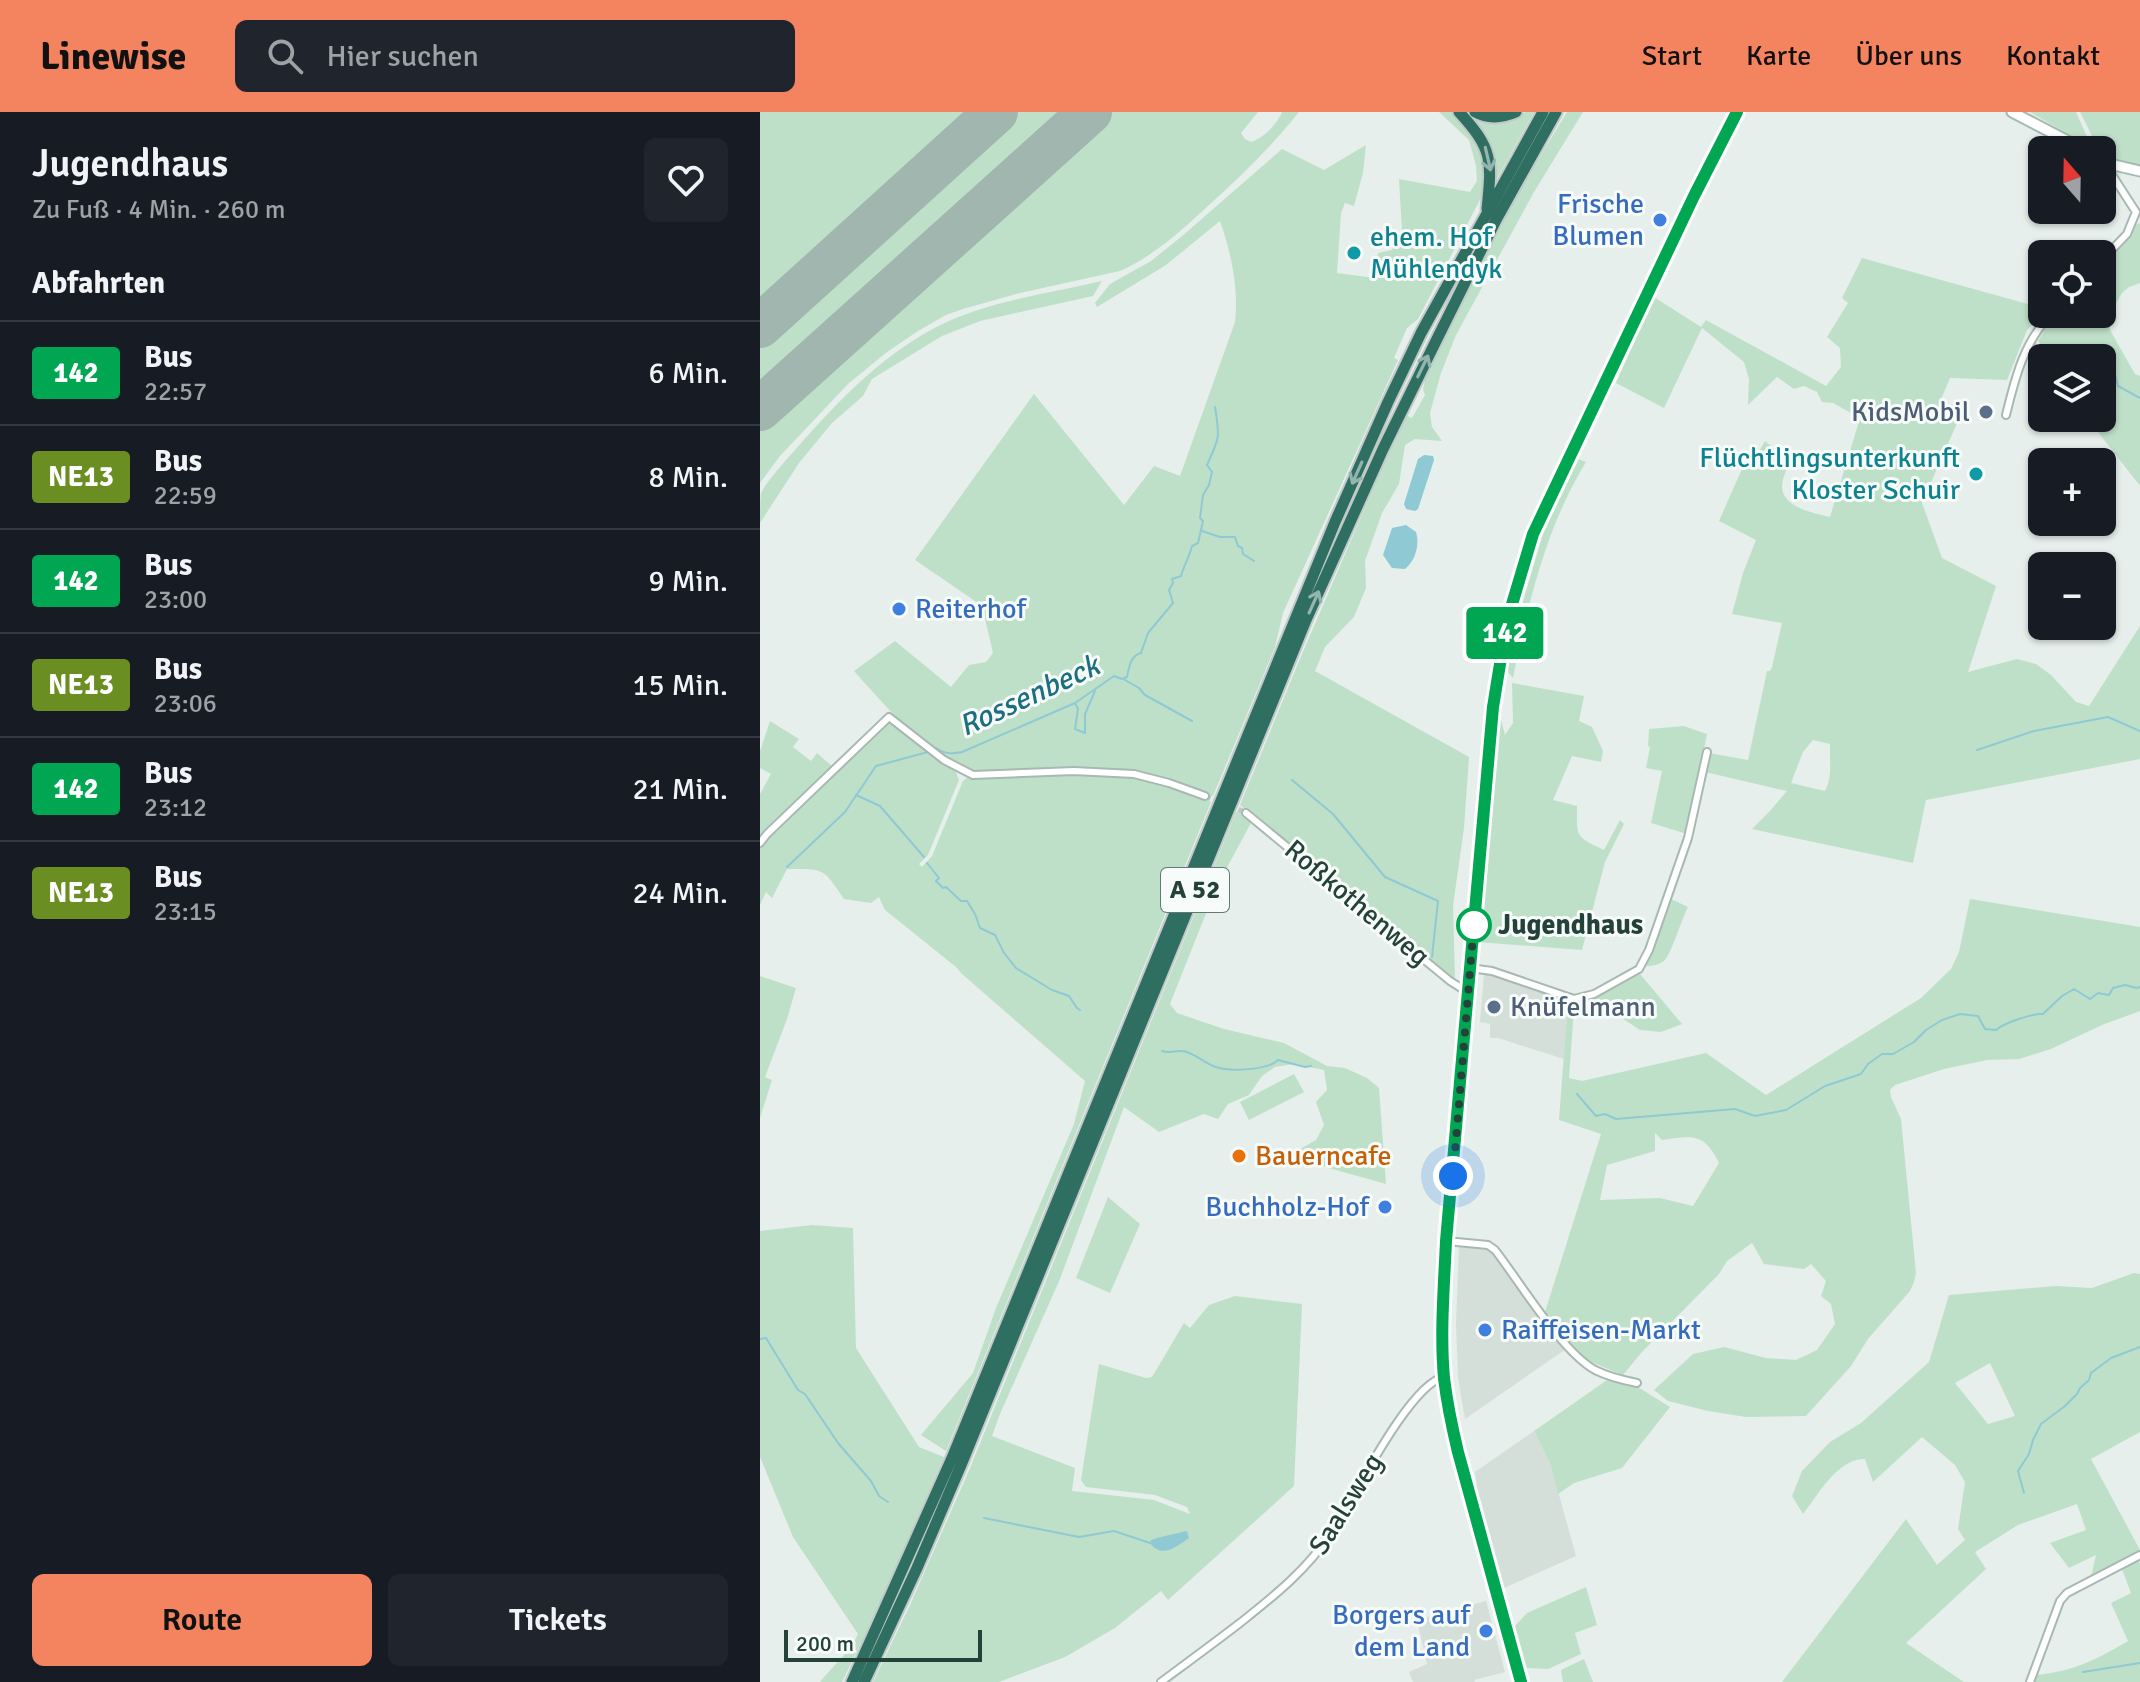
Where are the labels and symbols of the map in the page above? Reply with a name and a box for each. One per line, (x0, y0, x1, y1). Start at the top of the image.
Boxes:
north arrow (2028, 136, 2116, 224)
one-way arrow (1481, 145, 1496, 171)
place label: Frische Blumen (1552, 187, 1644, 253)
marker: Frische Blumen (1651, 211, 1669, 229)
place label: ehem. Hof Mühlendyk (1370, 220, 1502, 286)
marker: ehem. Hof Mühlendyk (1345, 244, 1363, 262)
one-way arrow (1416, 355, 1432, 379)
place label: KidsMobil (1851, 395, 1970, 429)
marker: KidsMobil (1977, 403, 1995, 421)
place label: Flüchtlingsunterkunft Kloster Schuir (1699, 441, 1961, 507)
one-way arrow (1348, 460, 1363, 485)
marker: Flüchtlingsunterkunft Kloster Schuir (1967, 465, 1985, 483)
one-way arrow (1307, 590, 1322, 614)
place label: Reiterhof (915, 592, 1027, 626)
marker: Reiterhof (890, 600, 908, 618)
line badge: 142 (1459, 607, 1551, 659)
water label: Rossenbeck (953, 646, 1108, 745)
street label: Roßkothenweg (1278, 833, 1436, 973)
road number: A 52 (1161, 868, 1229, 912)
marker: Jugendhaus (1457, 908, 1491, 942)
place label: Jugendhaus (1498, 908, 1643, 942)
place label: Knüfelmann (1510, 990, 1656, 1024)
marker: Knüfelmann (1485, 998, 1503, 1016)
place label: Bauerncafe (1255, 1139, 1392, 1173)
marker: Bauerncafe (1230, 1147, 1248, 1165)
your location (1433, 1156, 1473, 1196)
place label: Buchholz-Hof (1205, 1190, 1371, 1224)
marker: Buchholz-Hof (1376, 1198, 1394, 1216)
place label: Raiffeisen-Markt (1501, 1313, 1701, 1347)
marker: Raiffeisen-Markt (1476, 1321, 1494, 1339)
street label: Saalsweg (1302, 1447, 1390, 1561)
place label: Borgers auf dem Land (1332, 1598, 1472, 1664)
marker: Borgers auf dem Land (1477, 1622, 1495, 1640)
scale bar (784, 1626, 982, 1662)

